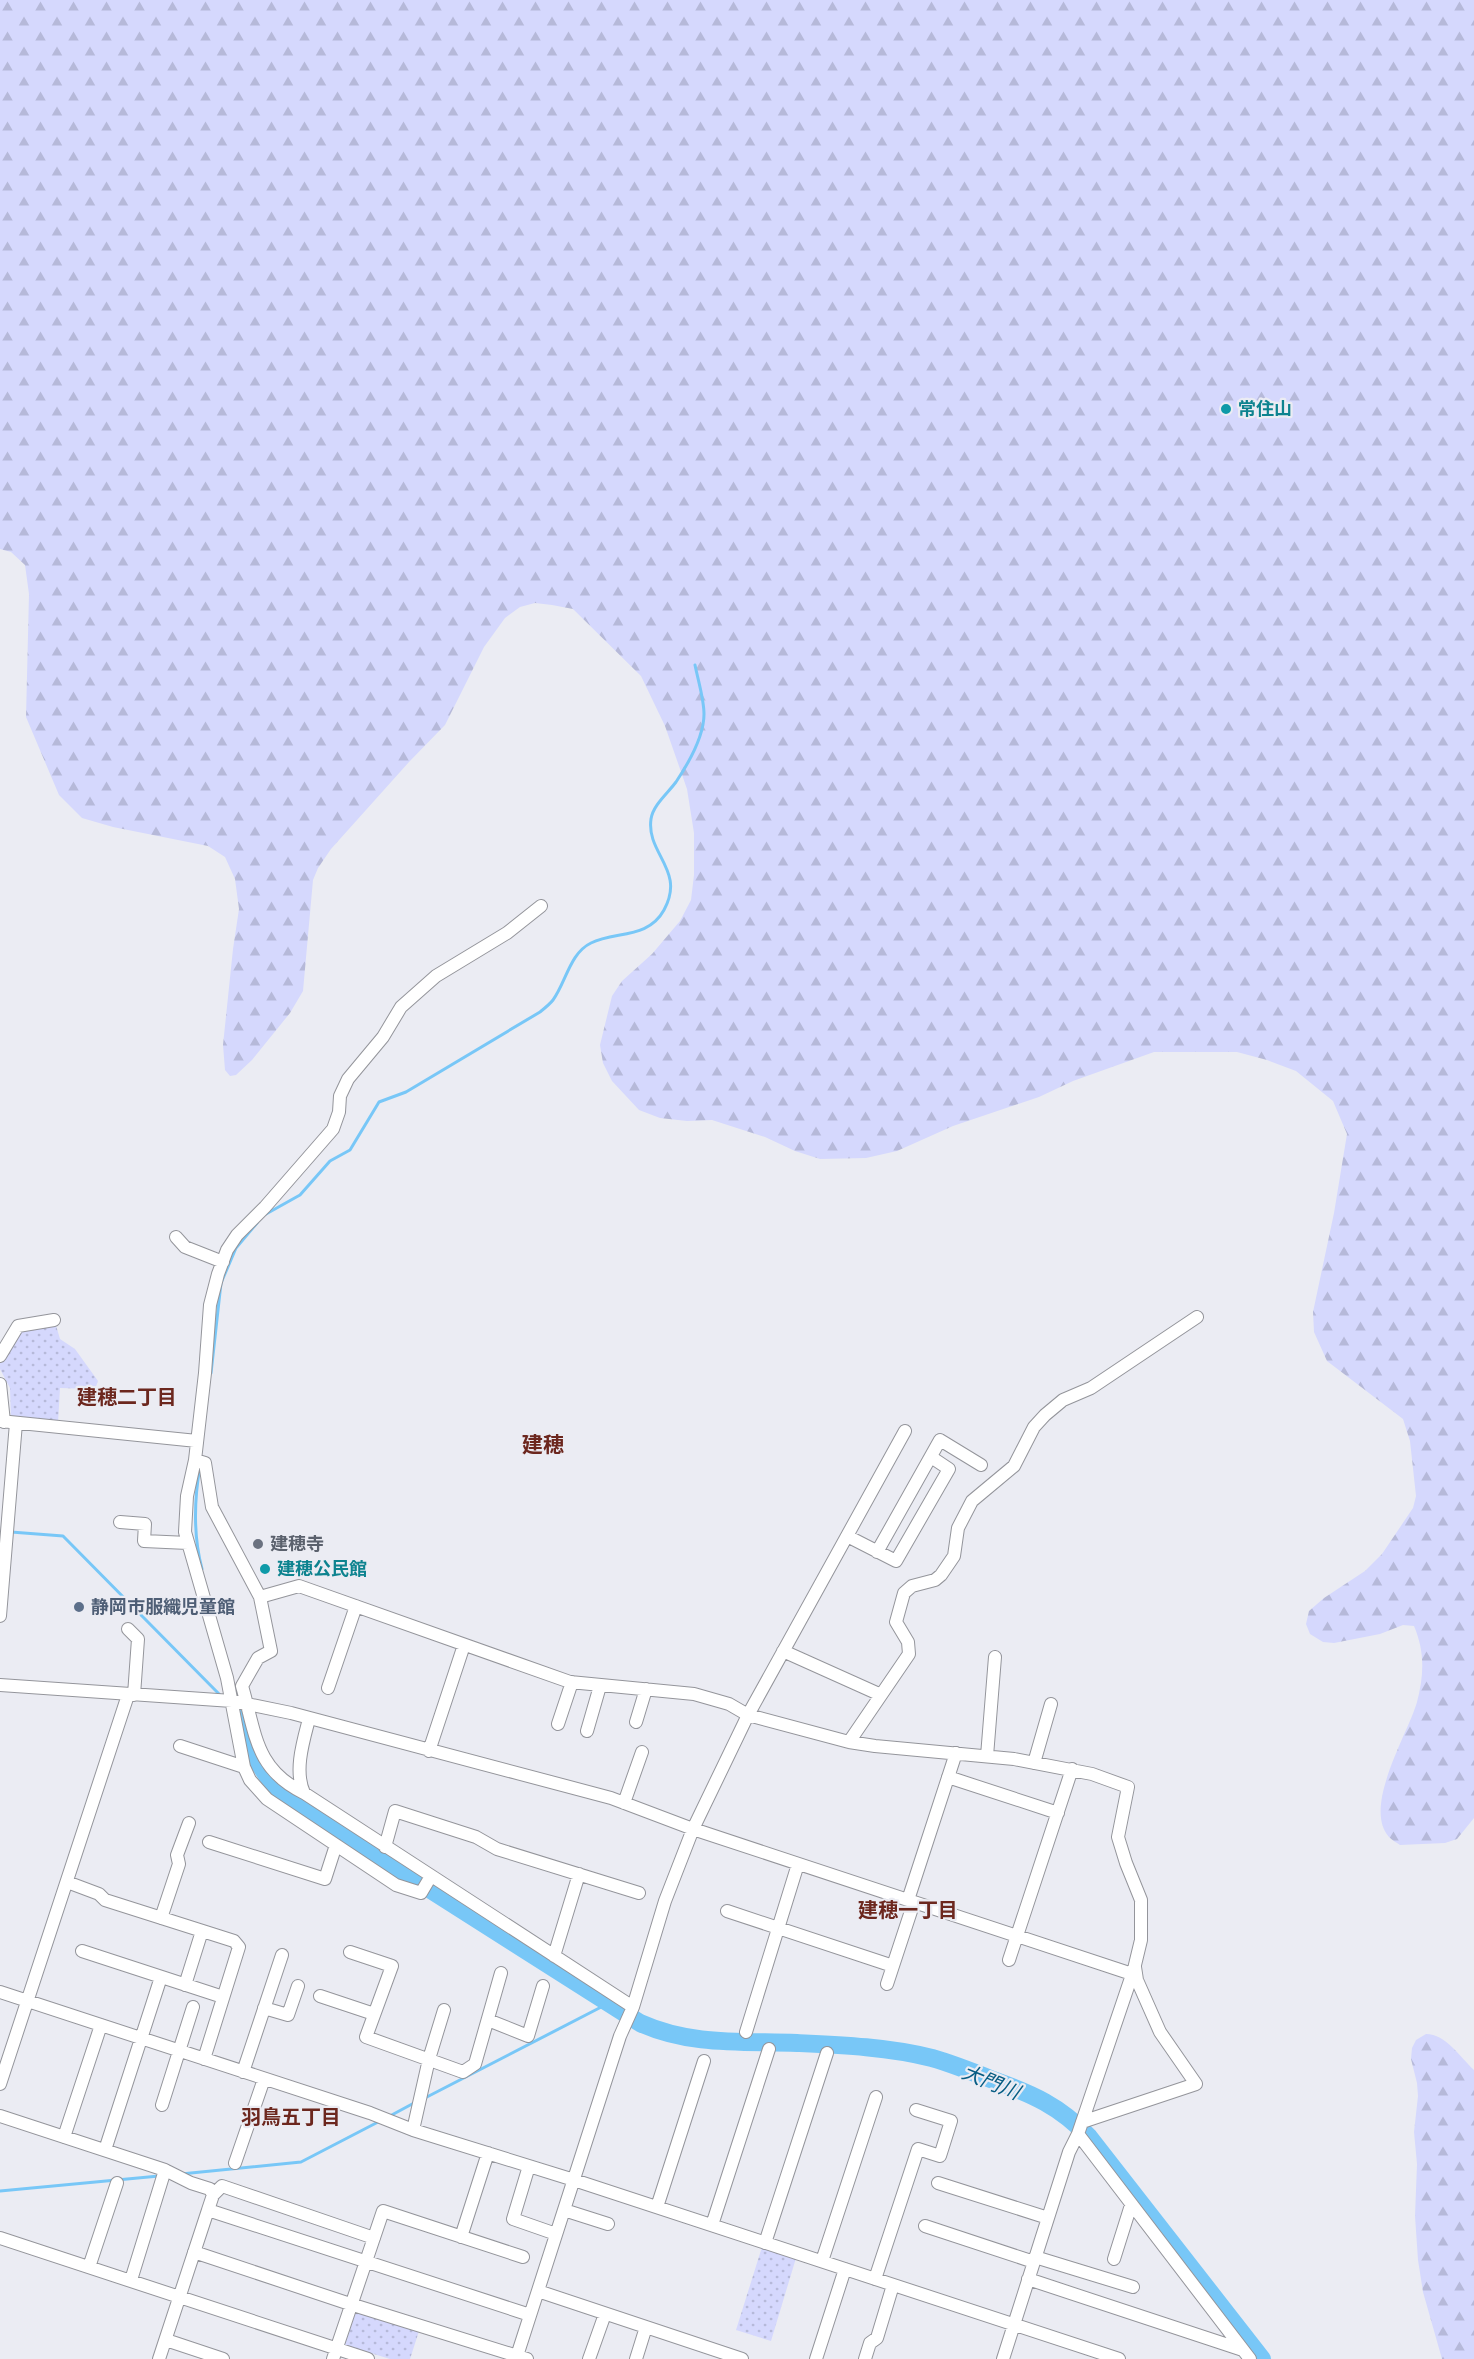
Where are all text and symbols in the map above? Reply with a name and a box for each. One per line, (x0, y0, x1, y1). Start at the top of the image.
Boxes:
place label: 常住山 (1238, 398, 1292, 420)
marker: 常住山 (1219, 402, 1233, 416)
district label: 建穂二丁目 (77, 1385, 177, 1409)
district label: 建穂 (522, 1432, 564, 1458)
place label: 建穂寺 (270, 1533, 324, 1555)
marker: 建穂寺 (251, 1537, 265, 1551)
place label: 建穂公民館 (277, 1558, 367, 1580)
marker: 建穂公民館 (258, 1562, 272, 1576)
place label: 静岡市服織児童館 (91, 1596, 235, 1618)
marker: 静岡市服織児童館 (72, 1600, 86, 1614)
district label: 建穂一丁目 (858, 1898, 958, 1922)
water label: 大門川 (959, 2060, 1025, 2105)
district label: 羽鳥五丁目 (241, 2105, 341, 2129)

